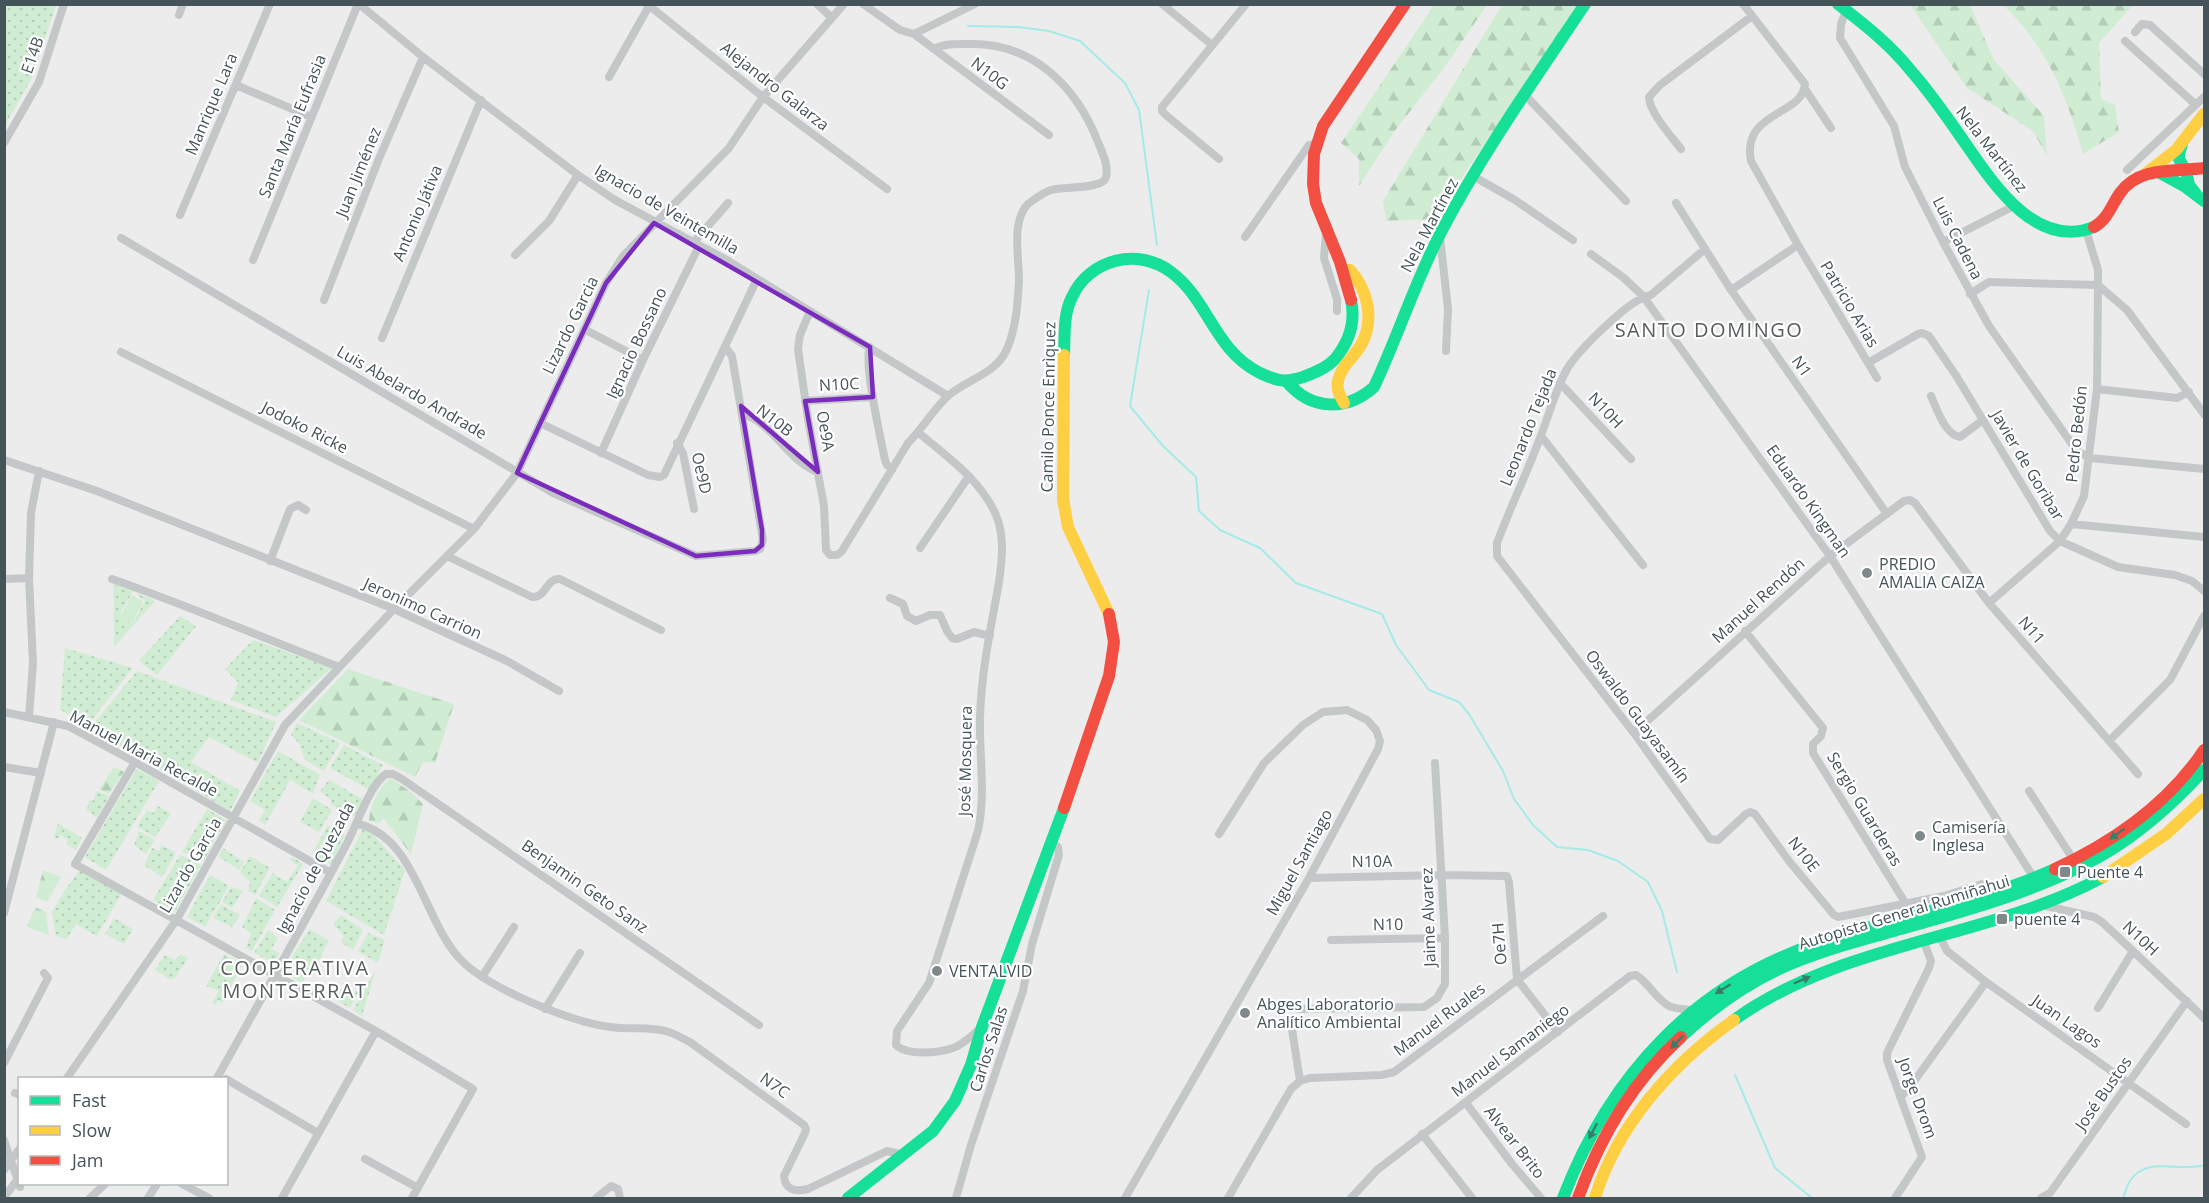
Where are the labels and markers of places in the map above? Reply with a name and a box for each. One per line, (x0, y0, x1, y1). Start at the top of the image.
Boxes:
place label: PREDIO AMALIA CAIZA (1879, 553, 1986, 593)
marker: PREDIO AMALIA CAIZA (1860, 566, 1874, 580)
place label: Camisería Inglesa (1932, 816, 2006, 856)
marker: Camisería Inglesa (1913, 829, 1927, 843)
place label: Puente 4 (2077, 861, 2143, 883)
marker: Puente 4 (2058, 865, 2072, 879)
place label: puente 4 (2014, 908, 2080, 930)
marker: puente 4 (1995, 912, 2009, 926)
place label: VENTALVID (949, 960, 1032, 982)
marker: VENTALVID (930, 964, 944, 978)
place label: Abges Laboratorio Analítico Ambiental (1257, 993, 1401, 1033)
marker: Abges Laboratorio Analítico Ambiental (1238, 1006, 1252, 1020)

